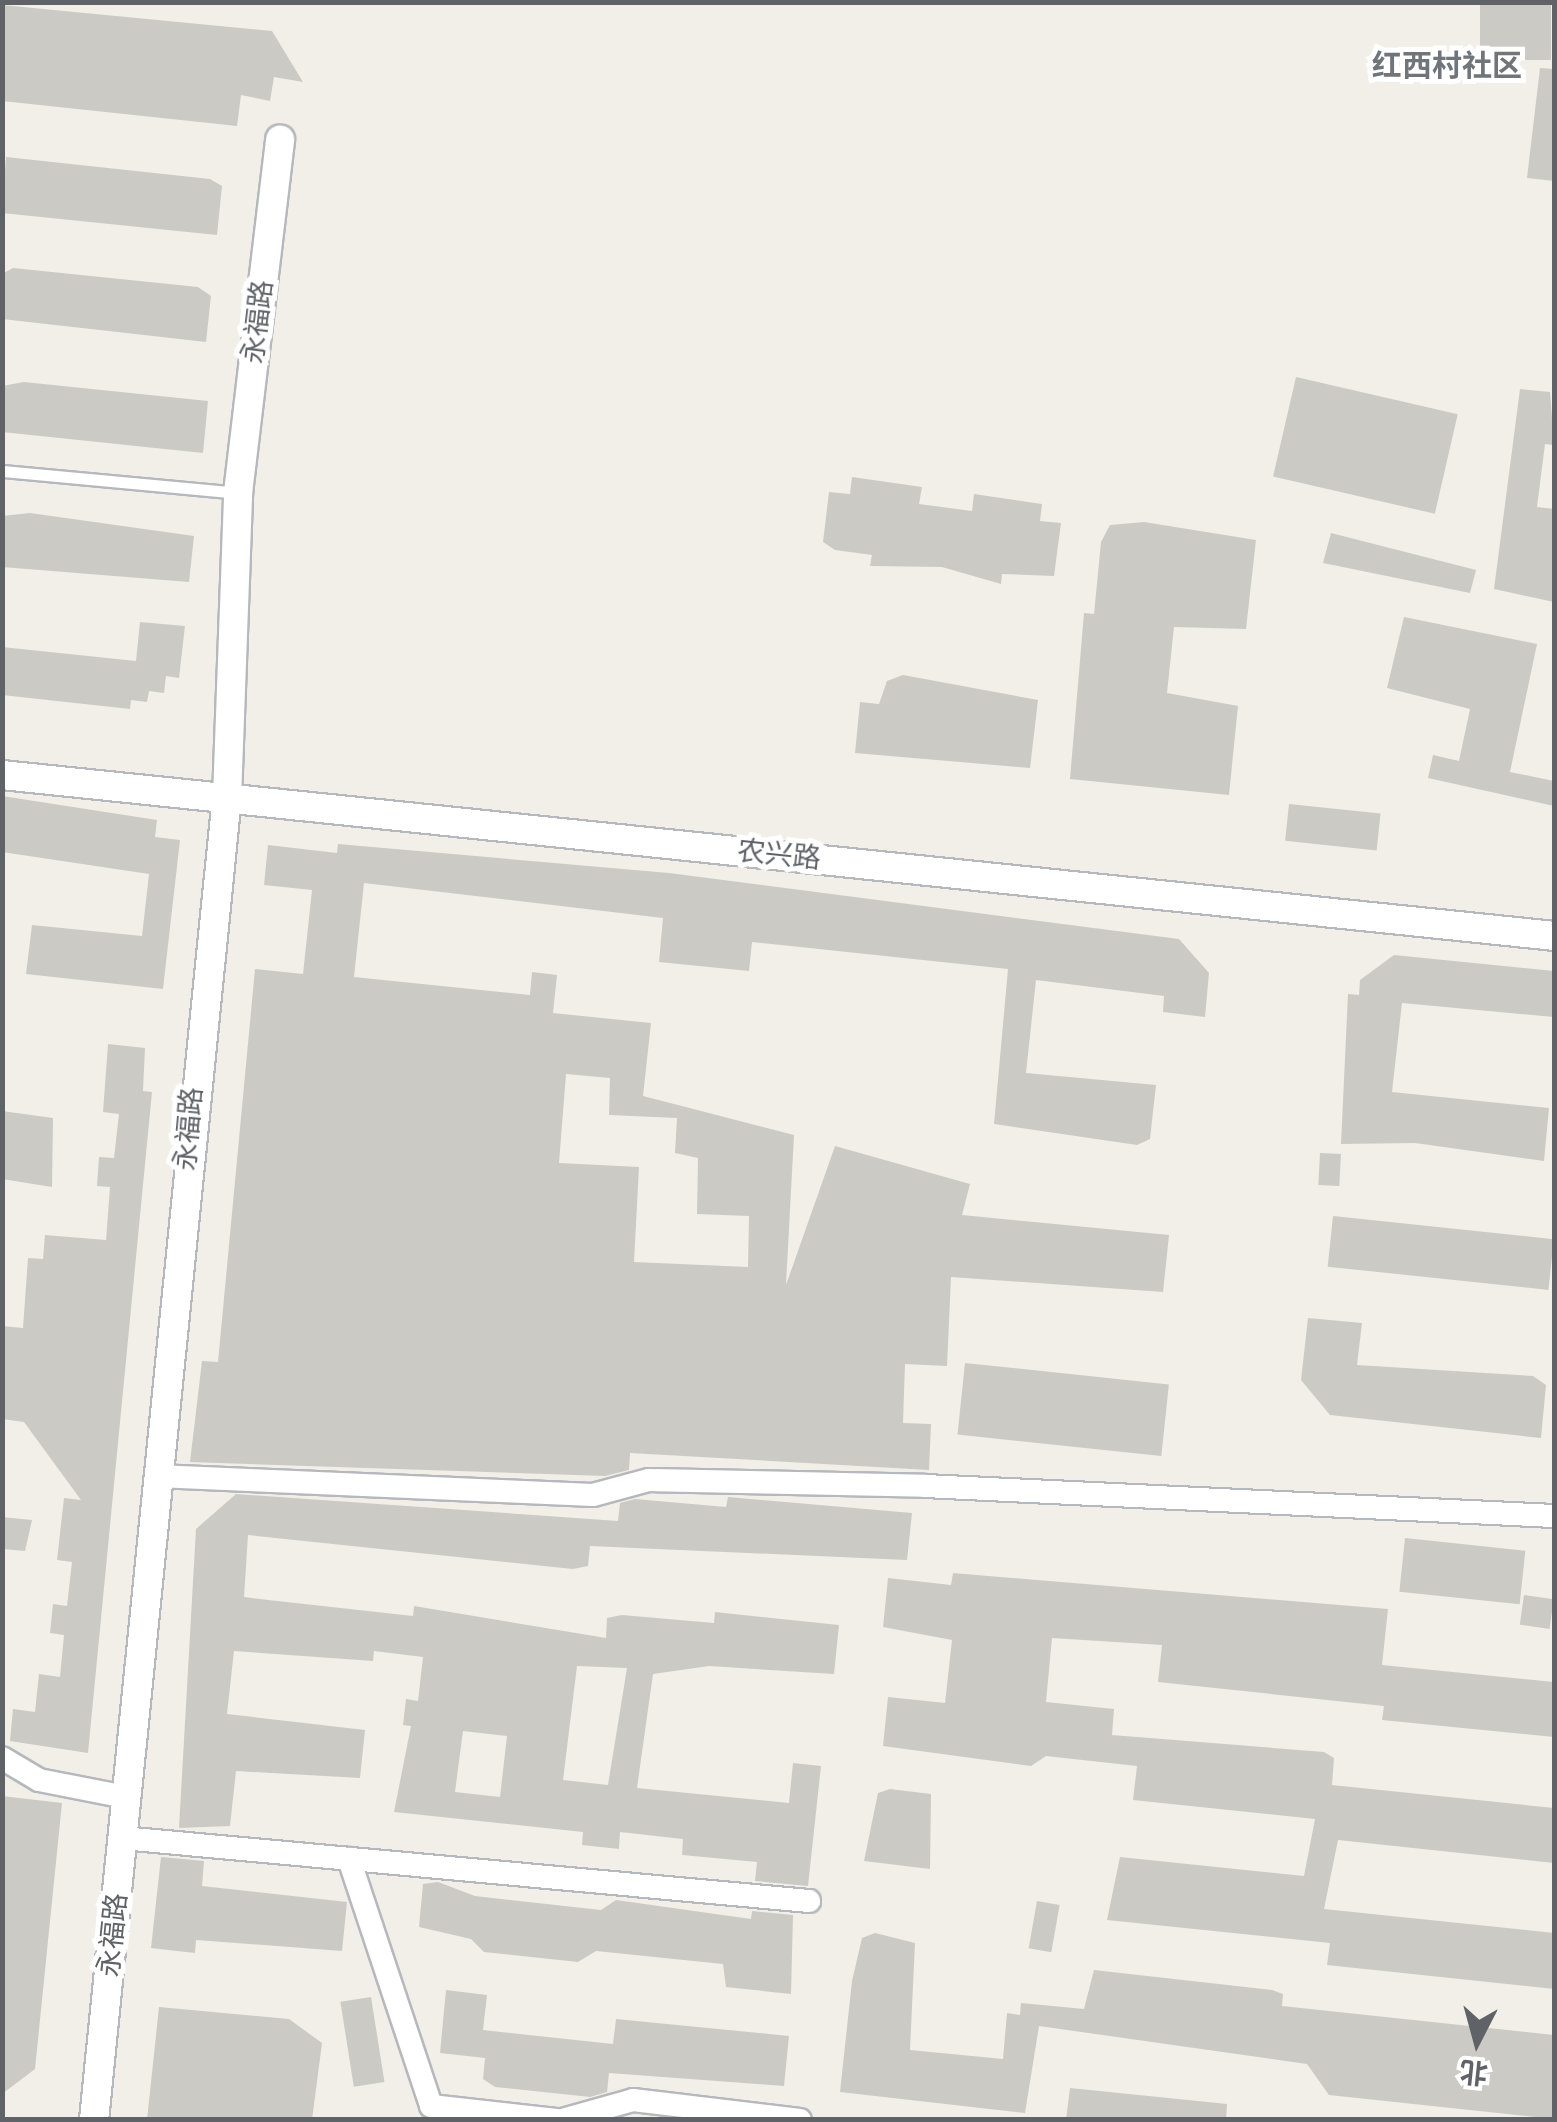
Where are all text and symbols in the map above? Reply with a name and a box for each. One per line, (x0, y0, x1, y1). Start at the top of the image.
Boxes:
district label: 红西村社区 (1372, 48, 1522, 84)
street label: 永福路 (236, 278, 280, 366)
street label: 农兴路 (735, 834, 823, 876)
street label: 永福路 (169, 1086, 209, 1172)
street label: 永福路 (92, 1891, 134, 1979)
north arrow (1427, 1992, 1527, 2092)
text: 北 (1458, 2054, 1489, 2090)

